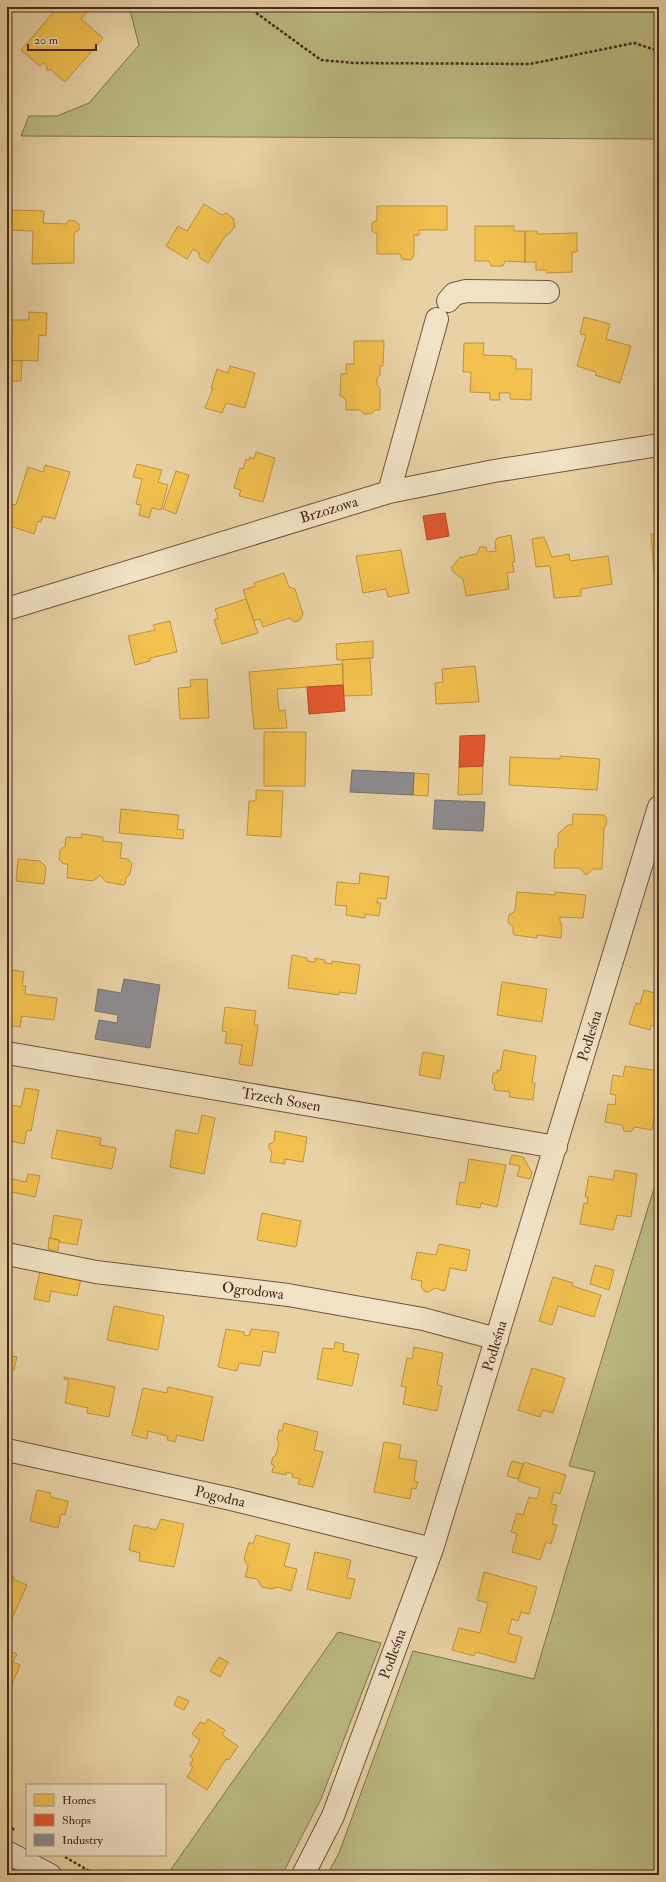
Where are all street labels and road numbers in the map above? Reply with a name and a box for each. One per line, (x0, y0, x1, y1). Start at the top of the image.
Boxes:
street label: Brzozowa (298, 492, 361, 528)
street label: Podleśna (573, 1008, 607, 1064)
street label: Trzech Sosen (240, 1084, 323, 1116)
street label: Ogrodowa (221, 1278, 286, 1304)
street label: Podleśna (478, 1318, 512, 1374)
street label: Pogodna (193, 1482, 248, 1512)
street label: Podleśna (375, 1626, 411, 1682)

